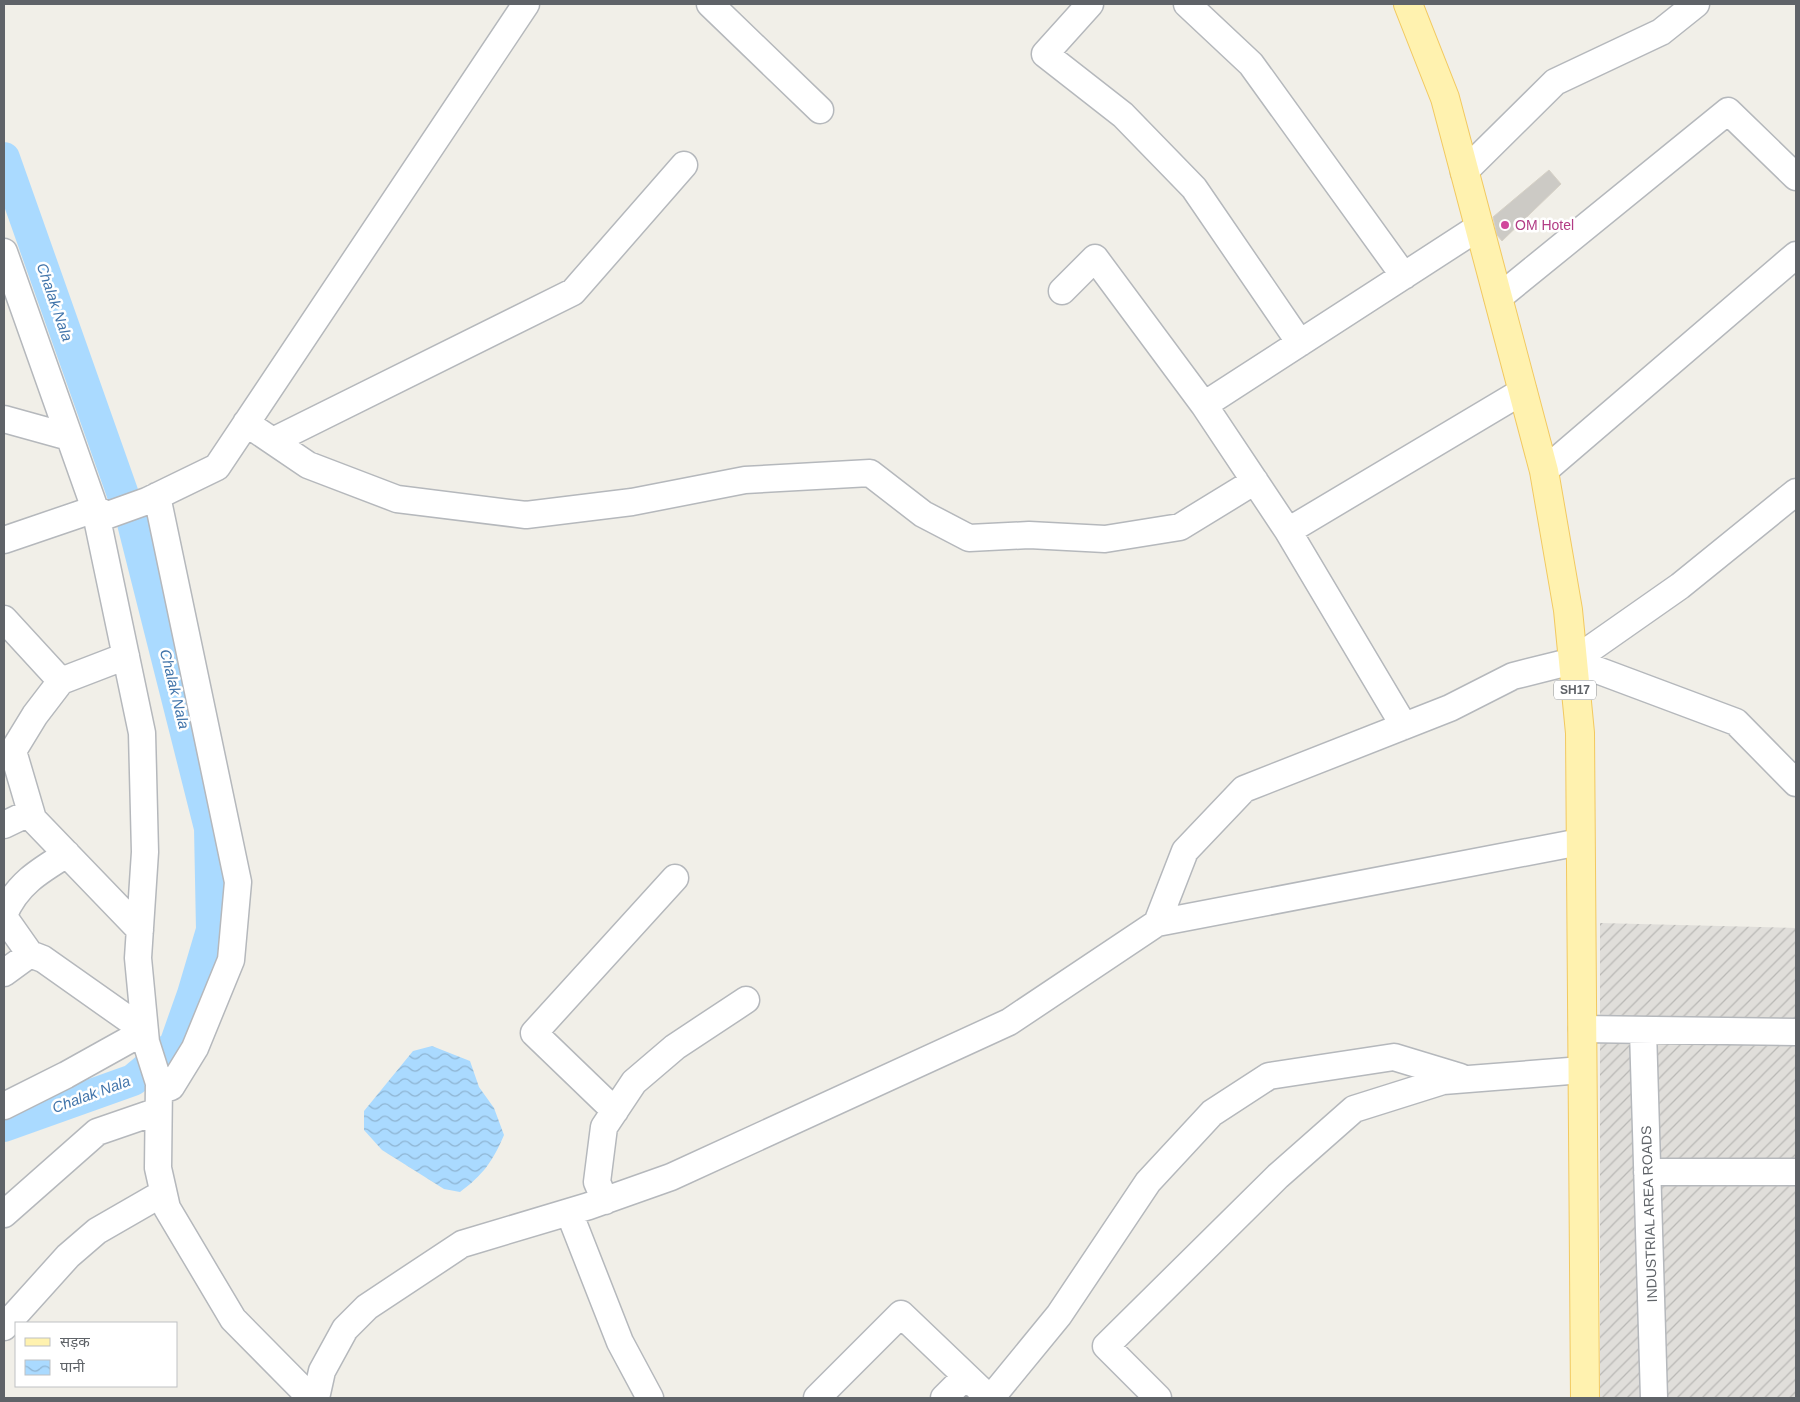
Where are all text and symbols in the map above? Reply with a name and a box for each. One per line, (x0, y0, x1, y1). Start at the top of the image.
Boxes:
place label: OM Hotel (1515, 217, 1574, 233)
marker: OM Hotel (1499, 219, 1511, 231)
water label: Chalak Nala (34, 261, 76, 343)
water label: Chalak Nala (157, 647, 193, 731)
road number: SH17 (1554, 680, 1596, 700)
water label: Chalak Nala (50, 1072, 132, 1116)
street label: INDUSTRIAL AREA ROADS (1638, 1125, 1660, 1303)
legend (15, 1322, 178, 1387)
text: सड़क (60, 1333, 90, 1350)
text: पानी (60, 1358, 86, 1375)

